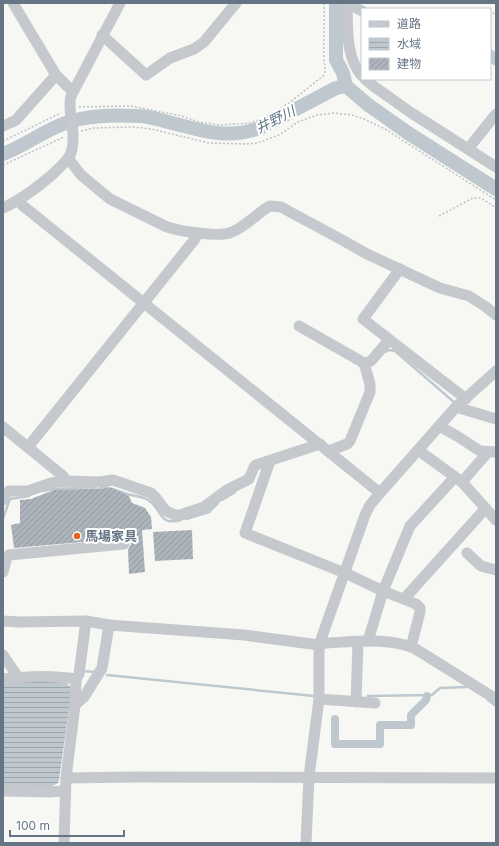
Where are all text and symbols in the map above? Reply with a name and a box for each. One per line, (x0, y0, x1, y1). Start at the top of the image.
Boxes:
legend (361, 8, 491, 80)
text: 道路 (397, 16, 421, 31)
text: 水域 (397, 36, 421, 51)
text: 建物 (397, 56, 421, 71)
water label: 井野川 (252, 101, 299, 136)
place label: 馬場家具 (85, 528, 137, 544)
marker: 馬場家具 (72, 531, 82, 541)
scale bar (10, 812, 124, 838)
text: 100 m (16, 818, 50, 833)

